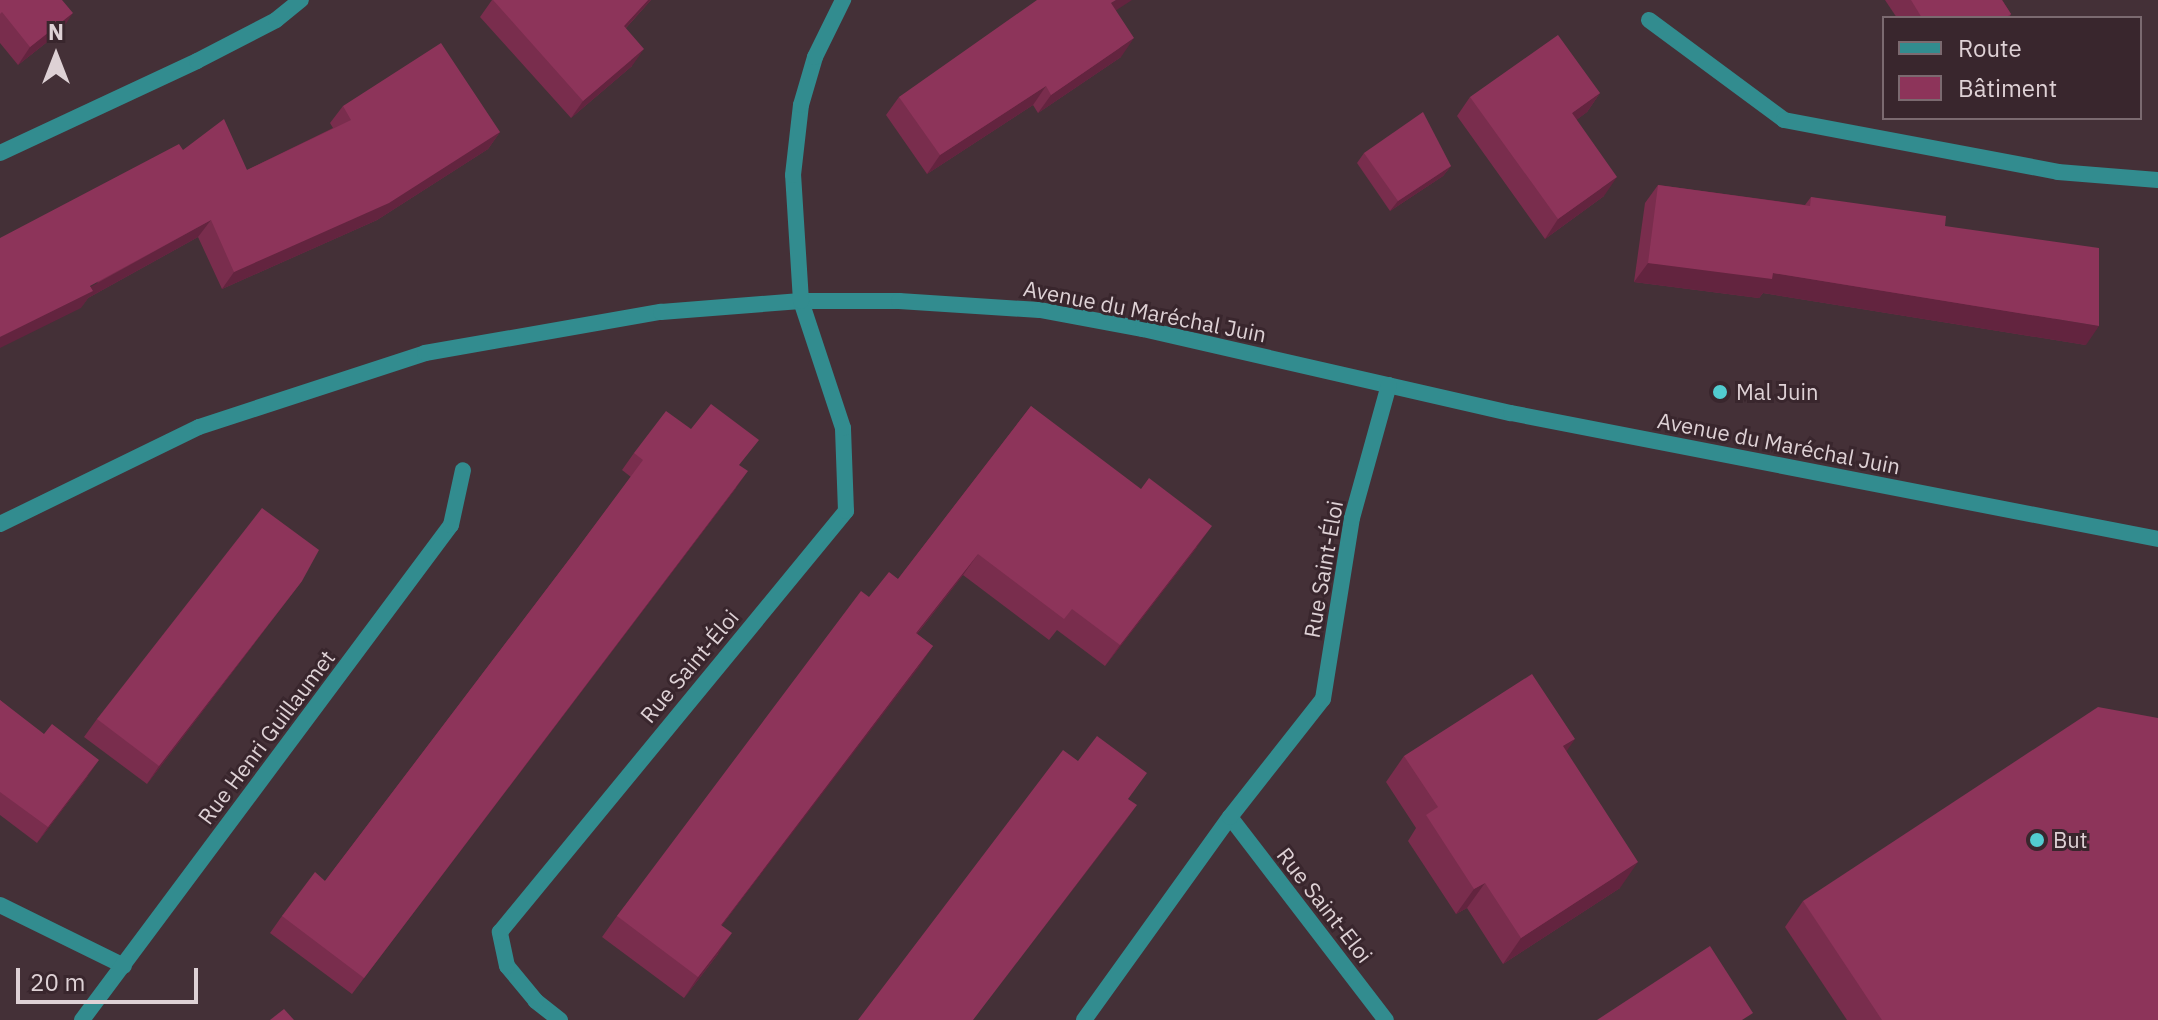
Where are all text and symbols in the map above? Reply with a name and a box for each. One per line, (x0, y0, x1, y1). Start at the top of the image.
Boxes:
north arrow (16, 16, 96, 96)
legend (1882, 16, 2142, 120)
text: N (48, 17, 64, 46)
text: Route (1958, 32, 2022, 64)
text: Bâtiment (1958, 72, 2057, 104)
street label: Avenue du Maréchal Juin (1021, 274, 1269, 348)
place label: Mal Juin (1736, 379, 1818, 405)
marker: Mal Juin (1711, 383, 1729, 401)
street label: Avenue du Maréchal Juin (1655, 406, 1903, 480)
street label: Rue Saint-Éloi (1298, 498, 1348, 640)
street label: Rue Saint-Éloi (634, 604, 744, 728)
street label: Rue Henri Guillaumet (192, 645, 340, 829)
place label: But (2053, 827, 2088, 853)
marker: But (2028, 831, 2046, 849)
street label: Rue Saint-Eloi (1272, 842, 1378, 968)
scale bar (20, 952, 202, 1002)
text: 20 m (30, 966, 85, 998)

